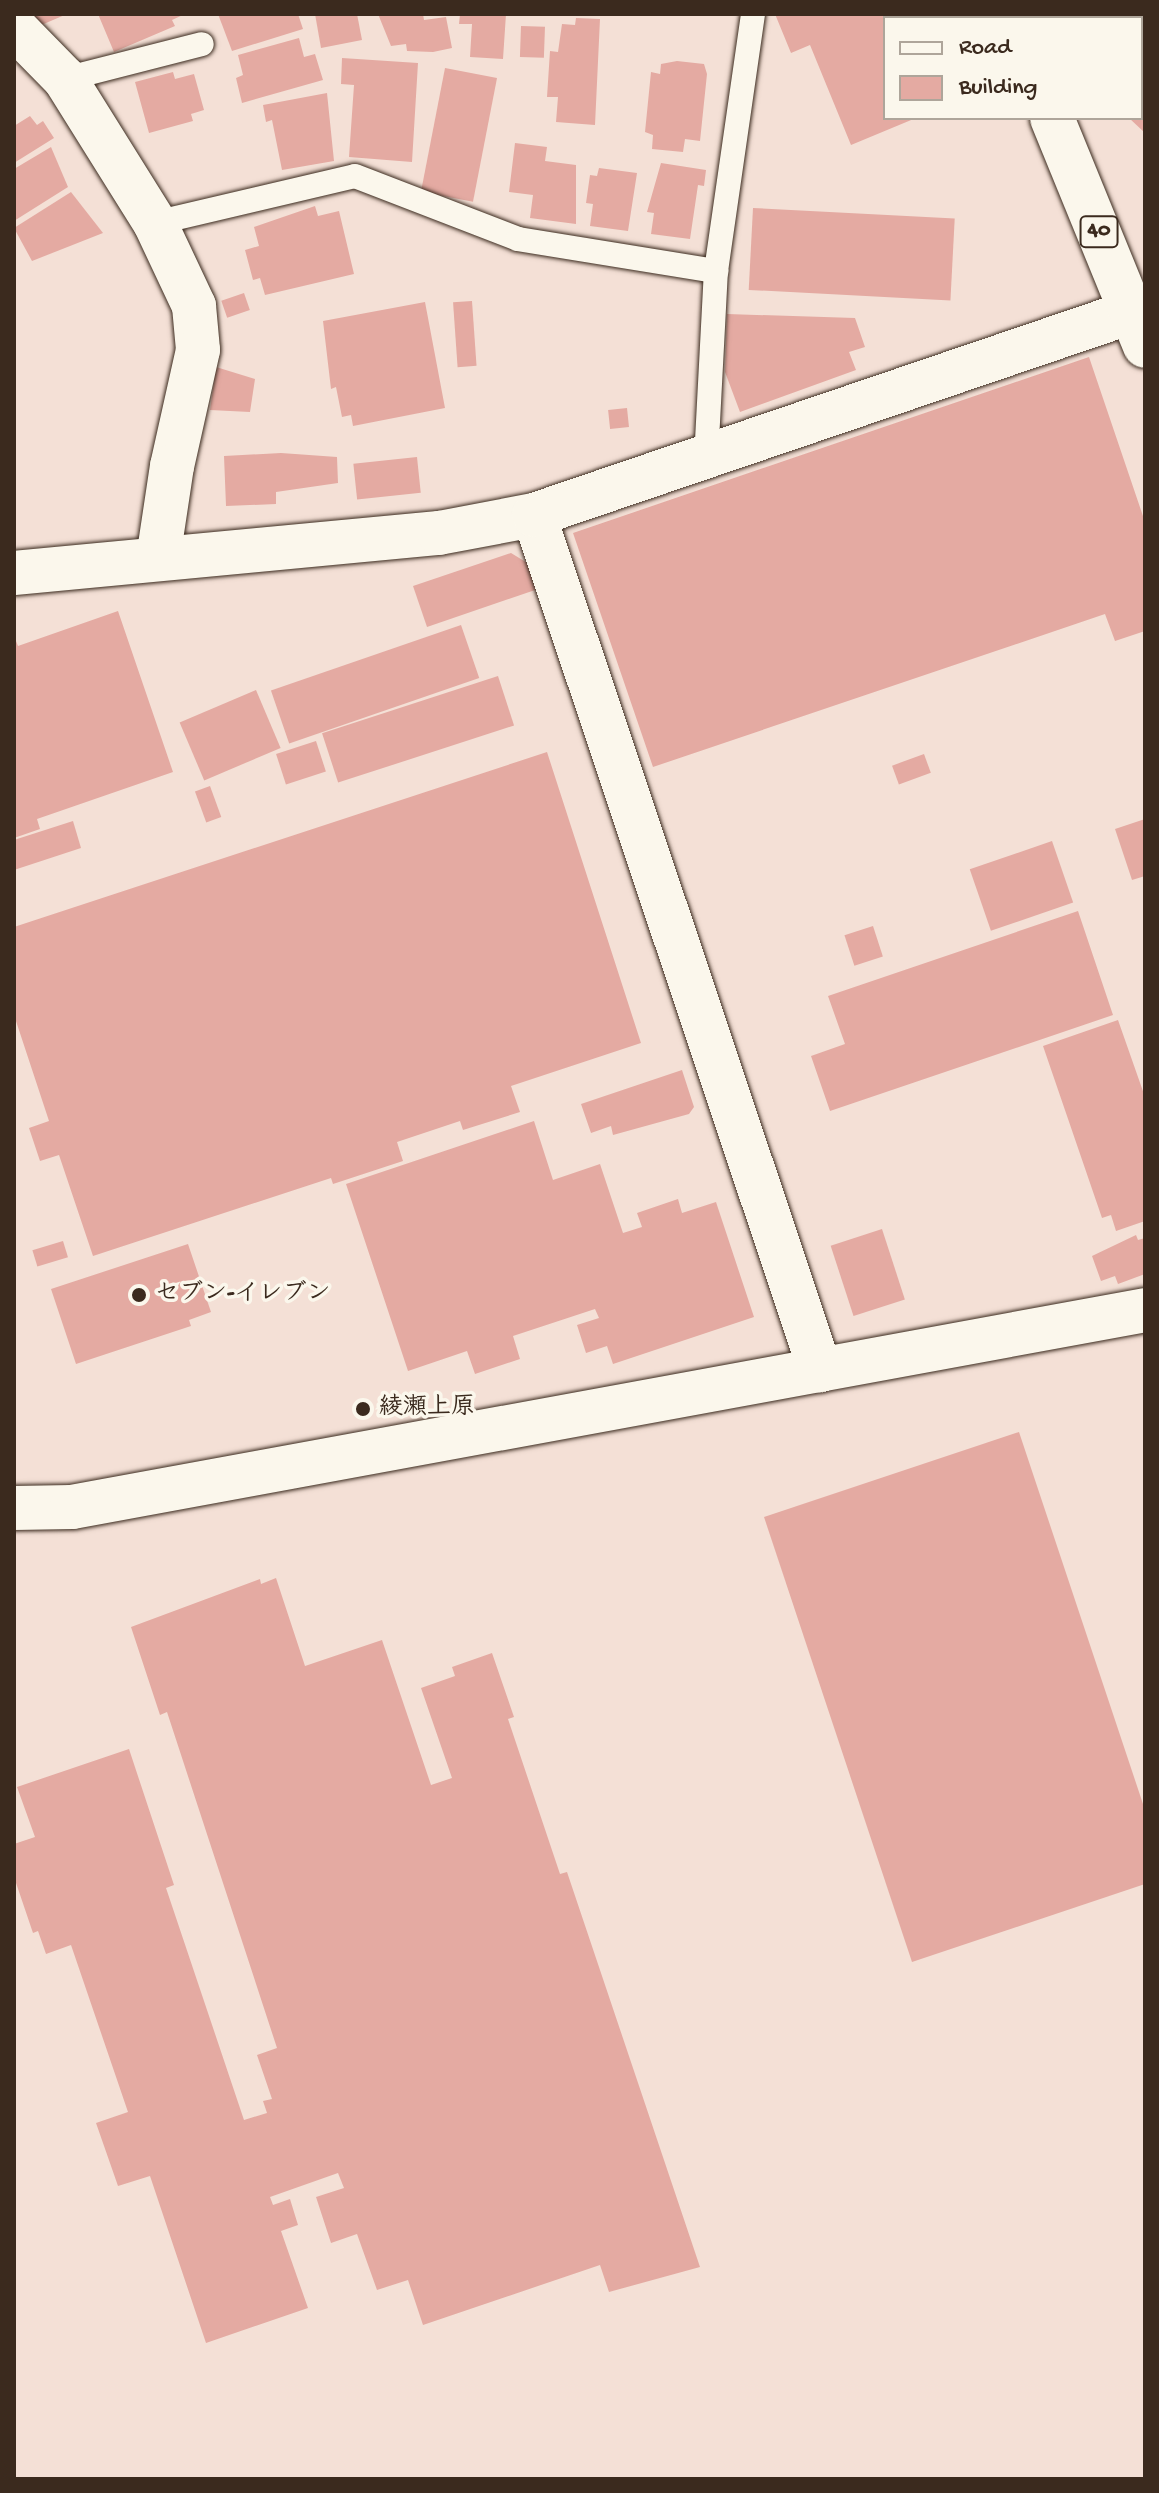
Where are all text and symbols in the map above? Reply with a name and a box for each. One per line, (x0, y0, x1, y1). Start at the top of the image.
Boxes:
legend (883, 16, 1143, 120)
text: Road (959, 34, 1011, 63)
text: Building (959, 74, 1037, 103)
road number: 40 (1079, 214, 1119, 250)
place label: セブン-イレブン (155, 1281, 331, 1309)
marker: セブン-イレブン (130, 1286, 148, 1304)
place label: 綾瀬上原 (379, 1395, 475, 1423)
marker: 綾瀬上原 (354, 1400, 372, 1418)

